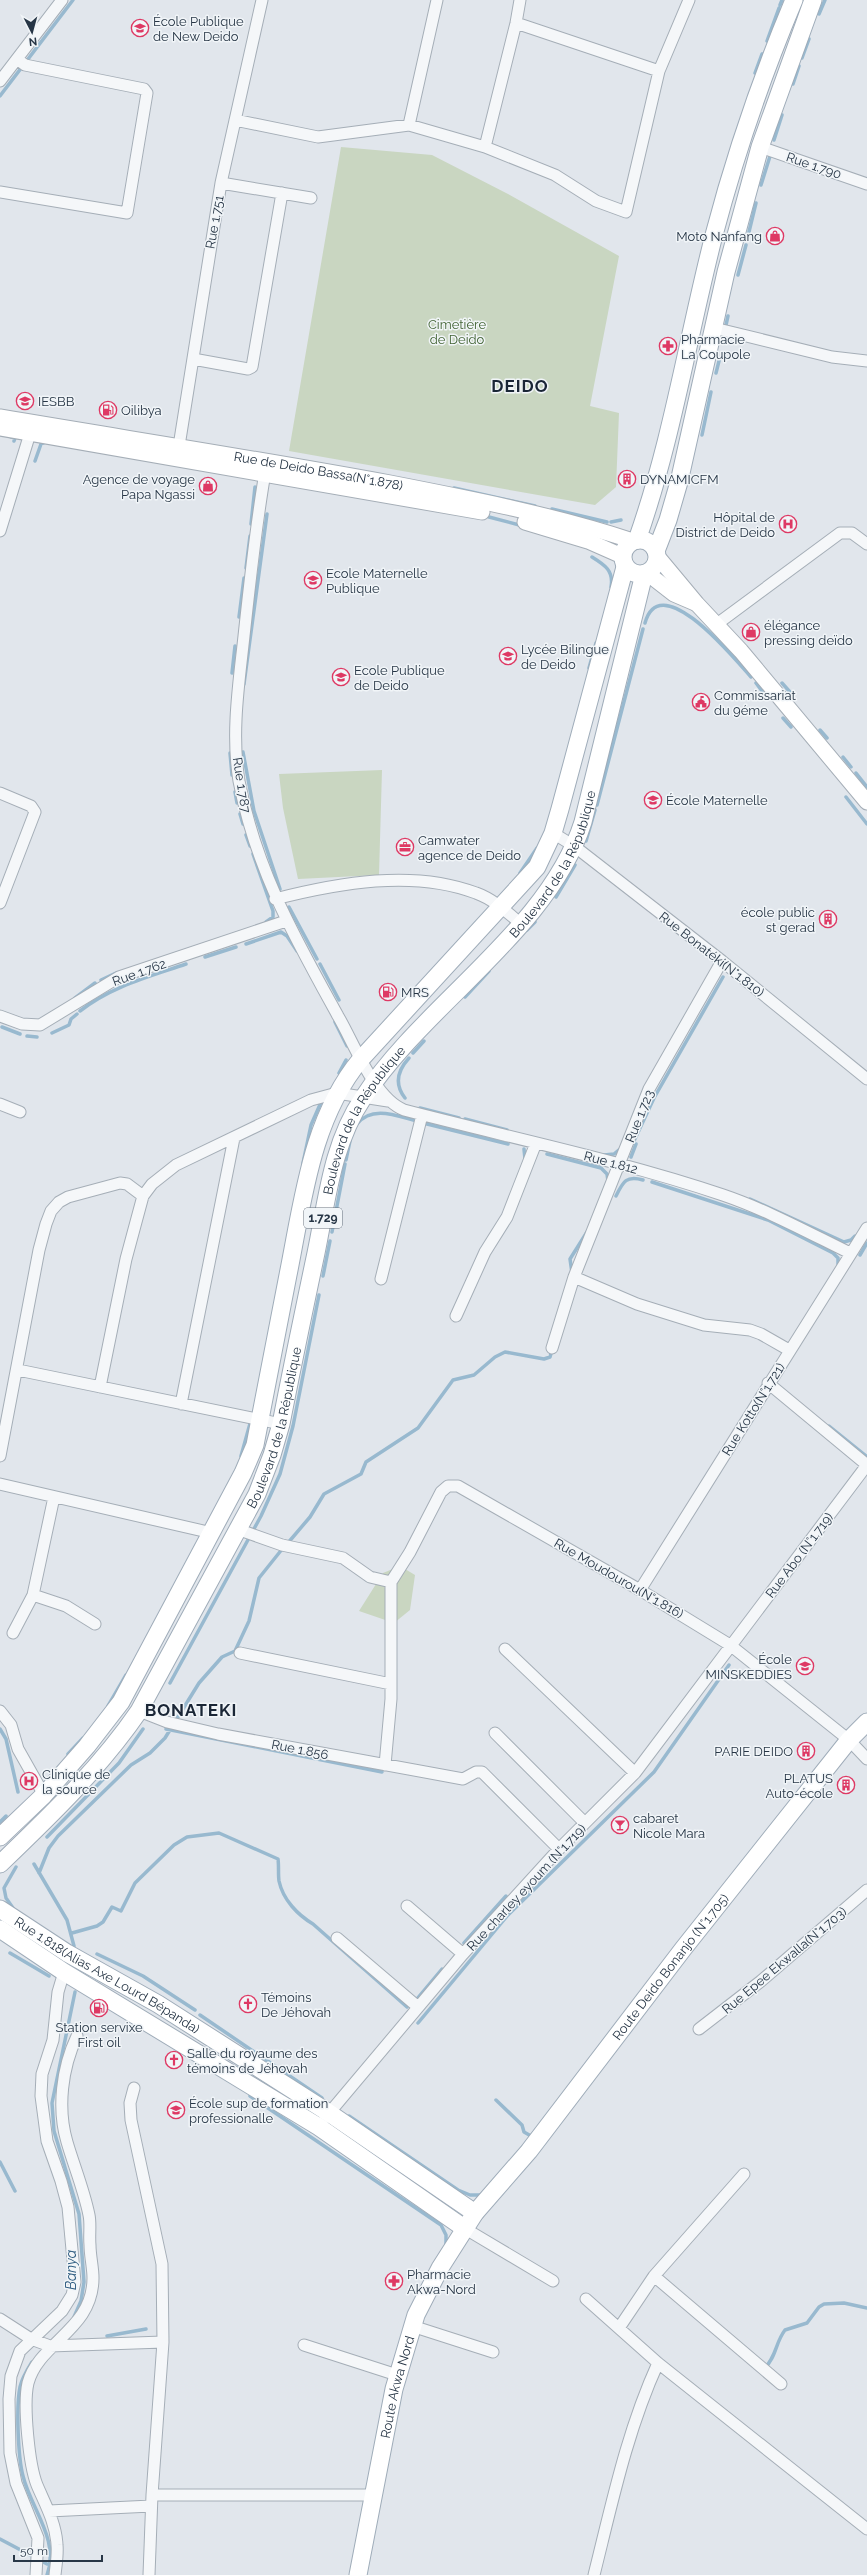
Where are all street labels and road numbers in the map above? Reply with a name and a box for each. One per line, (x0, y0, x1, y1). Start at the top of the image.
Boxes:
street label: Rue 1.790 (784, 149, 843, 182)
street label: Rue 1.751 (202, 194, 227, 250)
street label: Rue de Deido Bassa(N°1.878) (233, 449, 404, 493)
street label: Rue 1.787 (230, 756, 253, 814)
street label: Boulevard de la République (506, 789, 599, 941)
street label: Rue Bonatéki(N°1.810) (656, 909, 767, 1000)
street label: Rue 1.762 (110, 956, 168, 989)
street label: Boulevard de la République (320, 1043, 408, 1196)
street label: Rue 1.723 (622, 1088, 657, 1145)
street label: Rue 1.812 (582, 1148, 640, 1177)
road number: 1.729 (304, 1208, 342, 1228)
street label: Boulevard de la République (244, 1345, 304, 1511)
street label: Rue Kotto(N°1.721) (719, 1360, 788, 1458)
street label: Rue Abo (N°1.719) (762, 1510, 836, 1601)
street label: Rue Moudourou(N°1.816) (551, 1535, 686, 1622)
street label: Rue 1.856 (270, 1737, 330, 1762)
street label: Rue charley eyoum (N°1.719) (464, 1821, 589, 1954)
street label: Route Deido Bonanjo (N°1.705) (609, 1891, 732, 2043)
street label: Rue Epee Ekwalla(N°1.703) (719, 1904, 850, 2017)
street label: Rue 1.818(Alias Axe Lourd Bépanda) (12, 1914, 203, 2037)
street label: Route Akwa Nord (378, 2334, 417, 2440)

